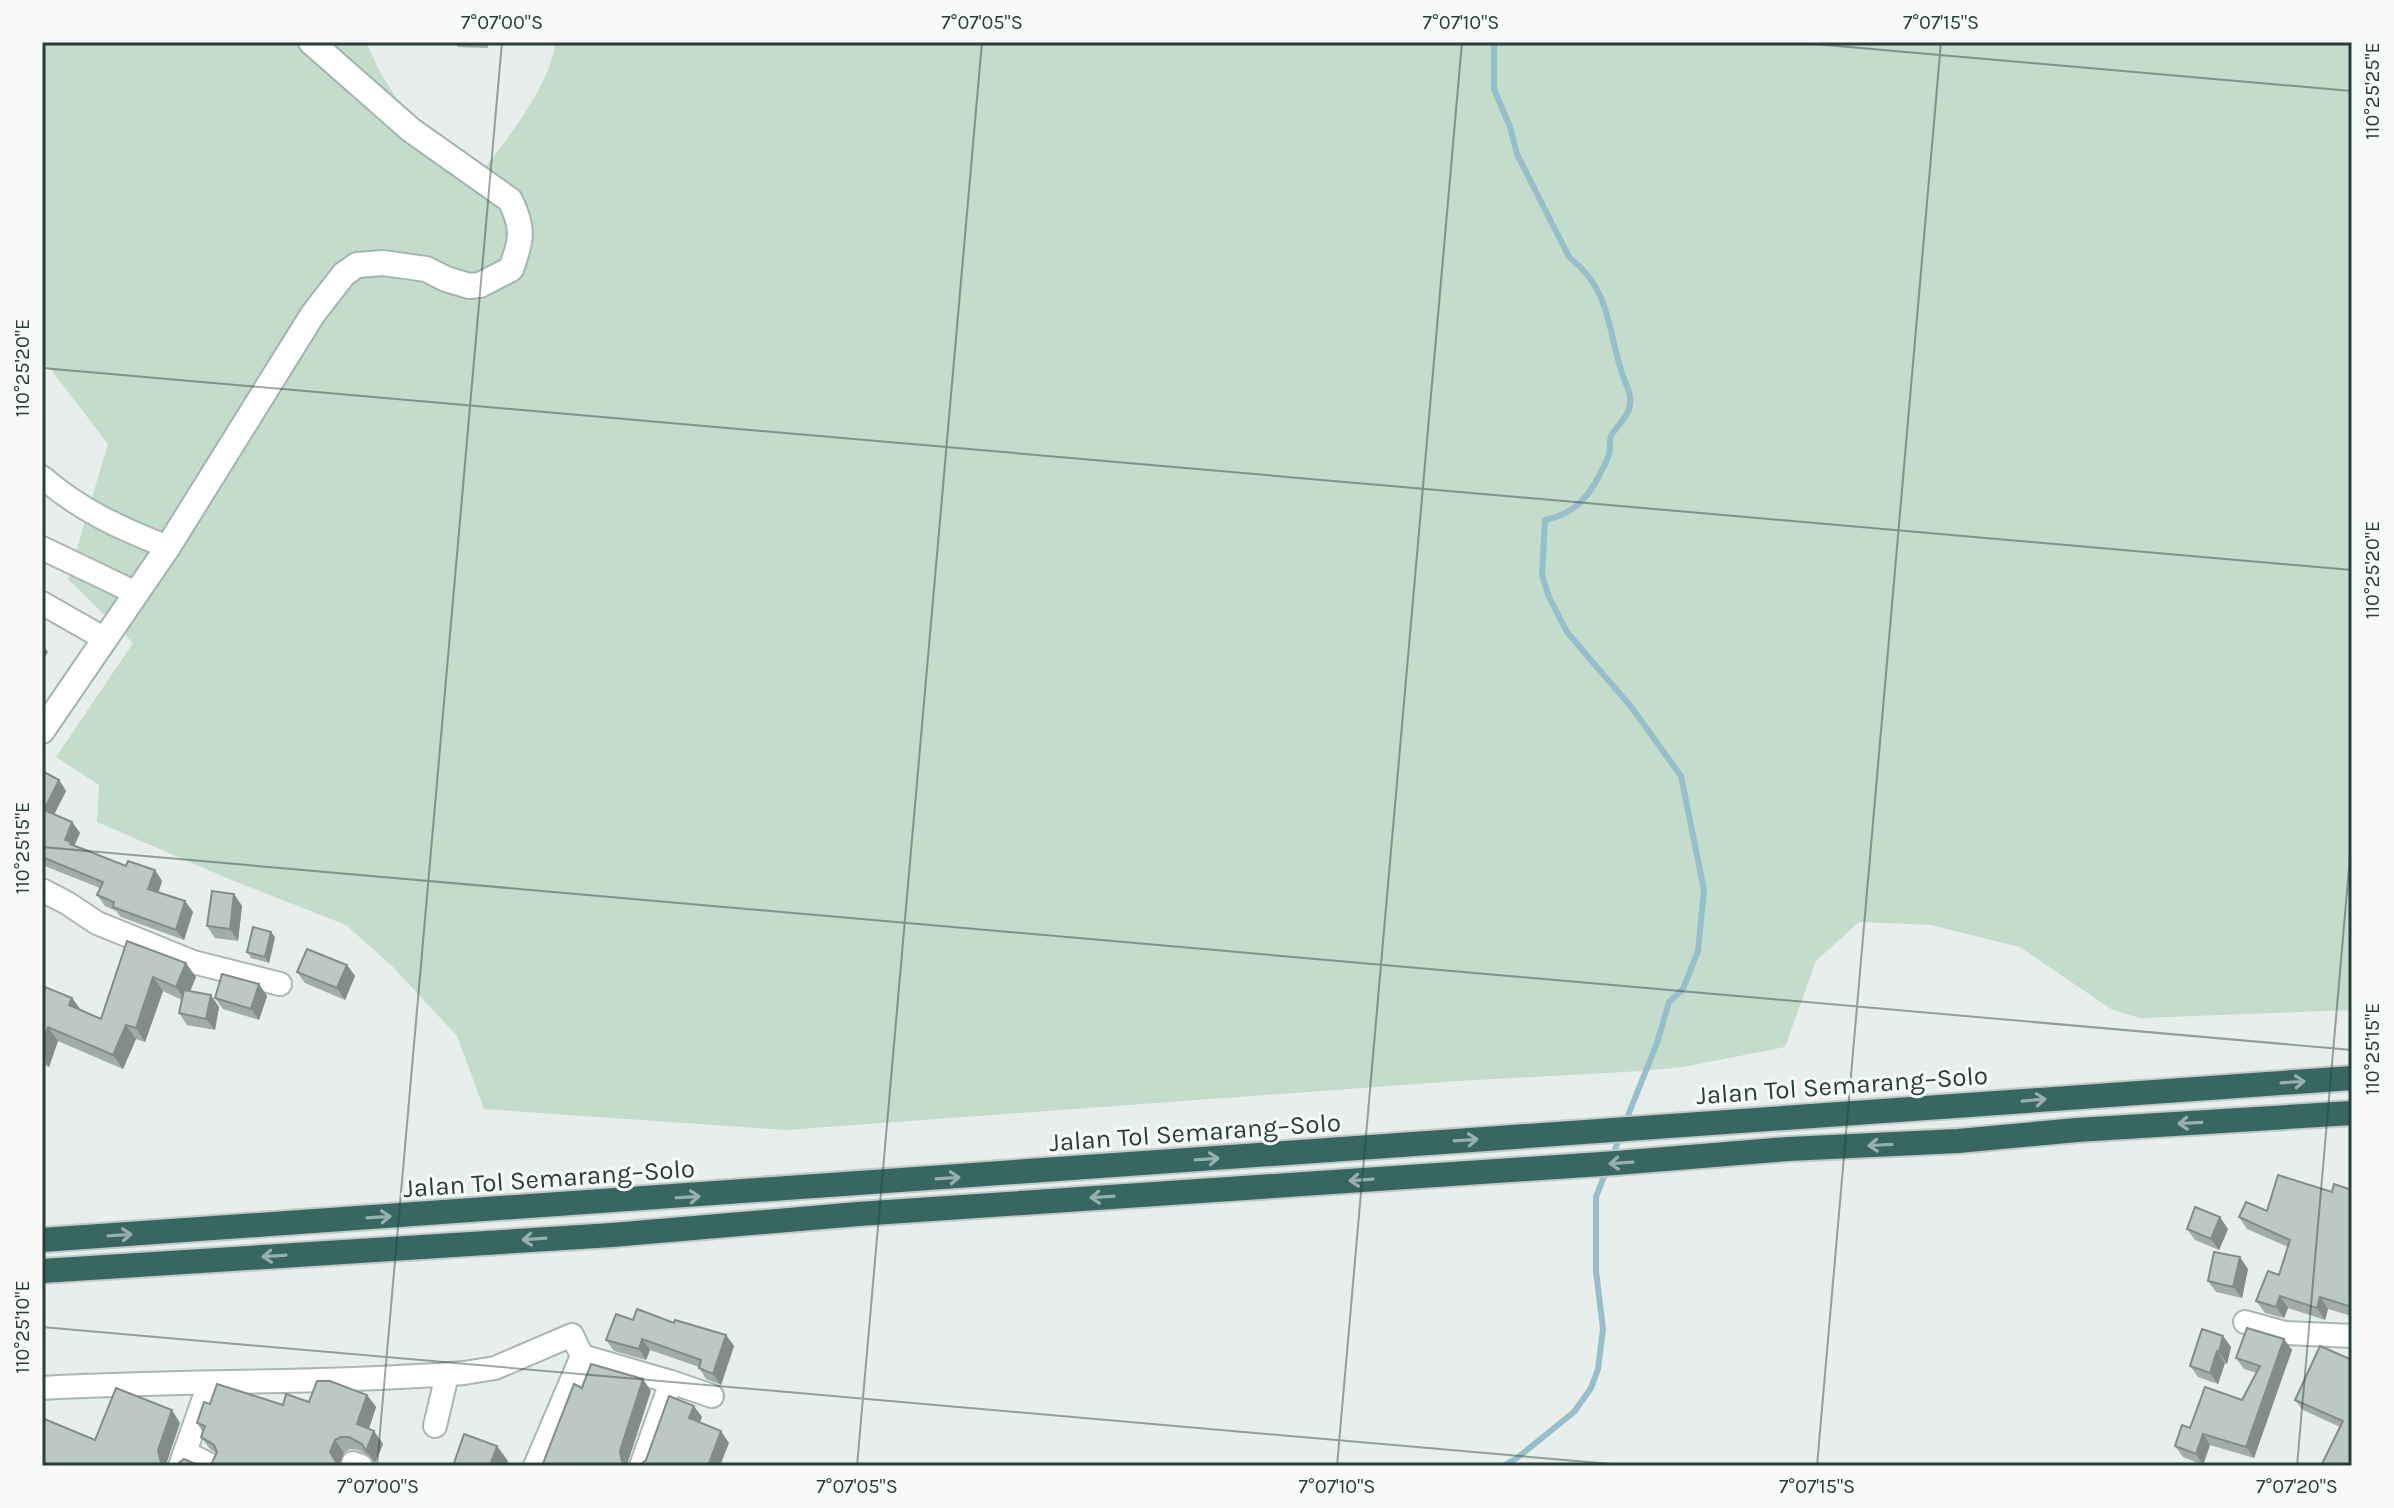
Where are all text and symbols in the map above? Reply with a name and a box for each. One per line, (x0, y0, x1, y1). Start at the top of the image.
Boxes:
text: 7°07'00"S (461, 11, 543, 34)
text: 7°07'05"S (941, 11, 1023, 34)
text: 7°07'10"S (1423, 11, 1499, 34)
text: 7°07'15"S (1903, 11, 1979, 34)
text: 110°25'25"E (2361, 42, 2384, 140)
text: 110°25'20"E (11, 319, 34, 417)
text: 110°25'20"E (2361, 521, 2384, 619)
text: 110°25'15"E (11, 802, 34, 894)
text: 110°25'15"E (2361, 1003, 2384, 1095)
street label: Jalan Tol Semarang–Solo (1695, 1060, 1989, 1111)
one-way arrow (2279, 1074, 2306, 1089)
one-way arrow (2020, 1092, 2047, 1107)
street label: Jalan Tol Semarang–Solo (1048, 1107, 1342, 1158)
one-way arrow (2177, 1115, 2204, 1130)
one-way arrow (1452, 1132, 1479, 1147)
one-way arrow (1867, 1138, 1894, 1153)
one-way arrow (1193, 1151, 1220, 1166)
street label: Jalan Tol Semarang–Solo (402, 1153, 696, 1204)
one-way arrow (1608, 1156, 1635, 1171)
one-way arrow (934, 1170, 961, 1185)
one-way arrow (1348, 1173, 1375, 1188)
one-way arrow (674, 1189, 701, 1204)
one-way arrow (1089, 1190, 1116, 1205)
one-way arrow (365, 1209, 392, 1224)
one-way arrow (106, 1227, 133, 1242)
one-way arrow (521, 1232, 548, 1247)
one-way arrow (261, 1249, 288, 1264)
text: 110°25'10"E (11, 1280, 34, 1374)
text: 7°07'00"S (337, 1475, 419, 1498)
text: 7°07'05"S (816, 1475, 898, 1498)
text: 7°07'10"S (1299, 1475, 1375, 1498)
text: 7°07'15"S (1779, 1475, 1855, 1498)
text: 7°07'20"S (2256, 1475, 2338, 1498)

